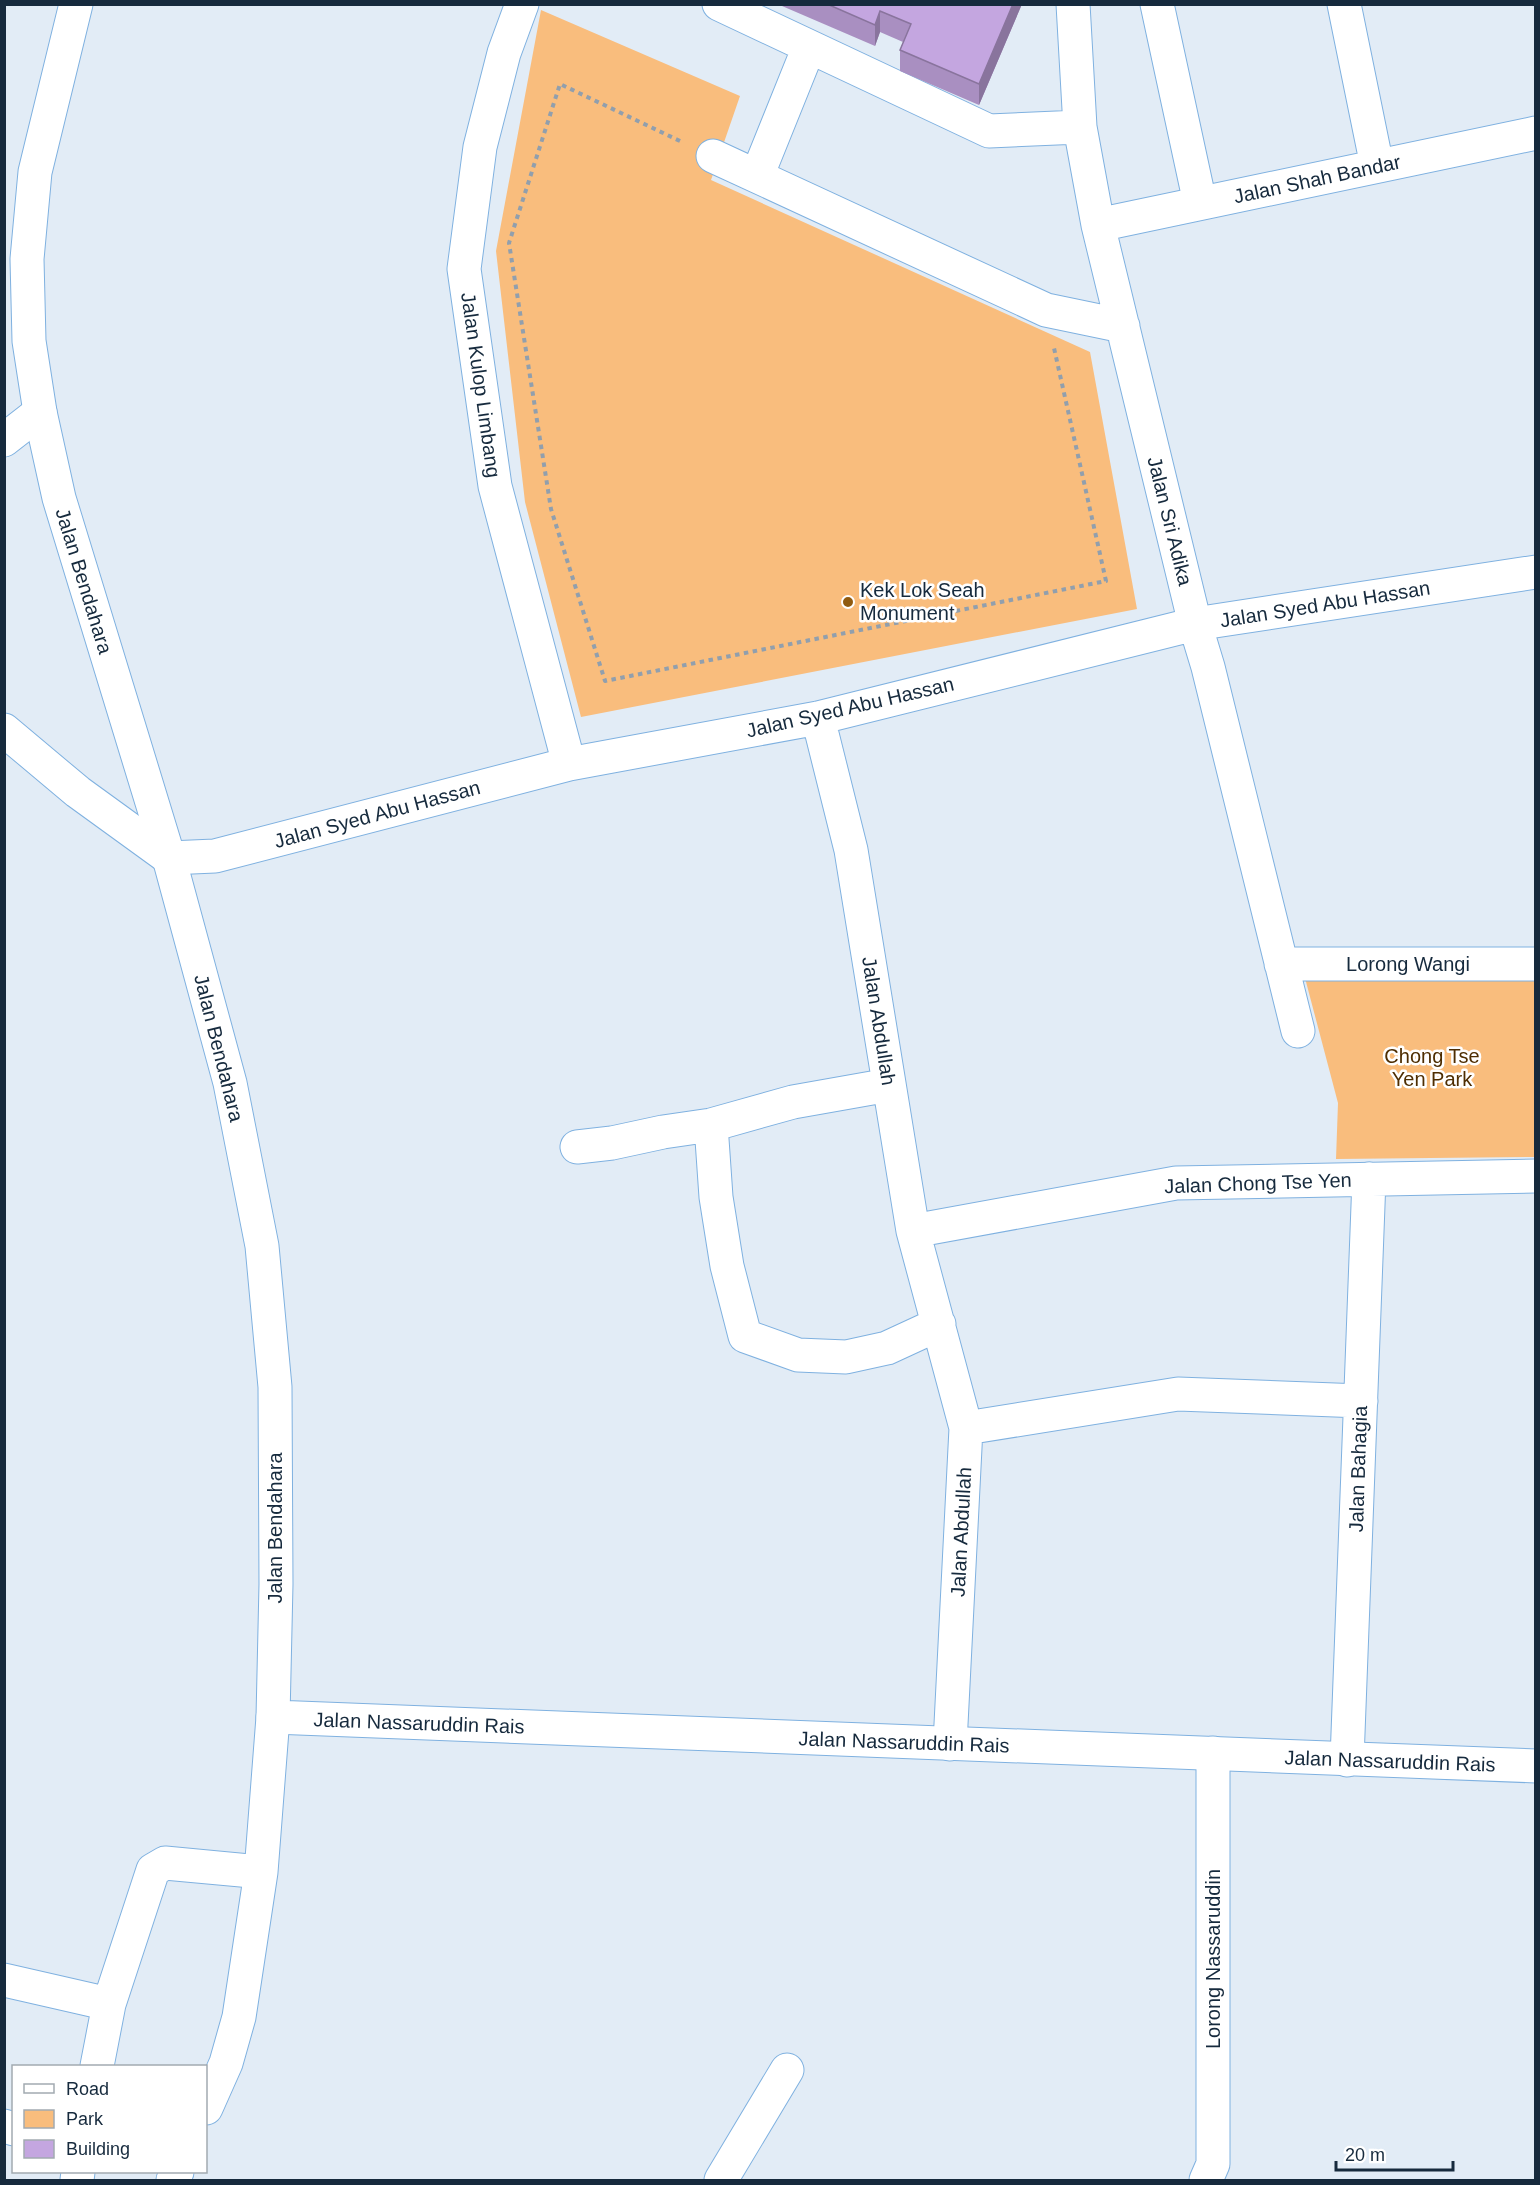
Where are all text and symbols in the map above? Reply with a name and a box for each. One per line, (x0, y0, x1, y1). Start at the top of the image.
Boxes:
street label: Jalan Shah Bandar (1232, 150, 1403, 207)
street label: Jalan Kulop Limbang (457, 291, 505, 479)
street label: Jalan Sri Adika (1143, 454, 1197, 589)
street label: Jalan Bendahara (51, 505, 117, 657)
street label: Jalan Syed Abu Hassan (1218, 577, 1432, 631)
place label: Kek Lok Seah Monument (860, 579, 985, 624)
marker: Kek Lok Seah Monument (841, 595, 855, 609)
street label: Jalan Syed Abu Hassan (744, 672, 956, 742)
street label: Jalan Syed Abu Hassan (272, 776, 482, 852)
street label: Lorong Wangi (1346, 953, 1470, 975)
street label: Jalan Abdullah (858, 955, 900, 1087)
street label: Jalan Bendahara (190, 972, 248, 1125)
park label: Chong Tse Yen Park (1384, 1045, 1480, 1090)
street label: Jalan Chong Tse Yen (1164, 1169, 1352, 1197)
street label: Jalan Bahagia (1345, 1404, 1371, 1533)
street label: Jalan Bendahara (264, 1452, 286, 1604)
street label: Jalan Abdullah (947, 1466, 975, 1598)
street label: Jalan Nassaruddin Rais (313, 1708, 525, 1738)
street label: Jalan Nassaruddin Rais (798, 1727, 1010, 1757)
street label: Jalan Nassaruddin Rais (1284, 1746, 1496, 1776)
street label: Lorong Nassaruddin (1202, 1869, 1224, 2049)
legend (12, 2065, 207, 2173)
text: Road (66, 2079, 109, 2099)
text: Park (66, 2109, 104, 2129)
scale bar (1336, 2134, 1453, 2172)
text: Building (66, 2139, 130, 2159)
text: 20 m (1345, 2145, 1385, 2165)

